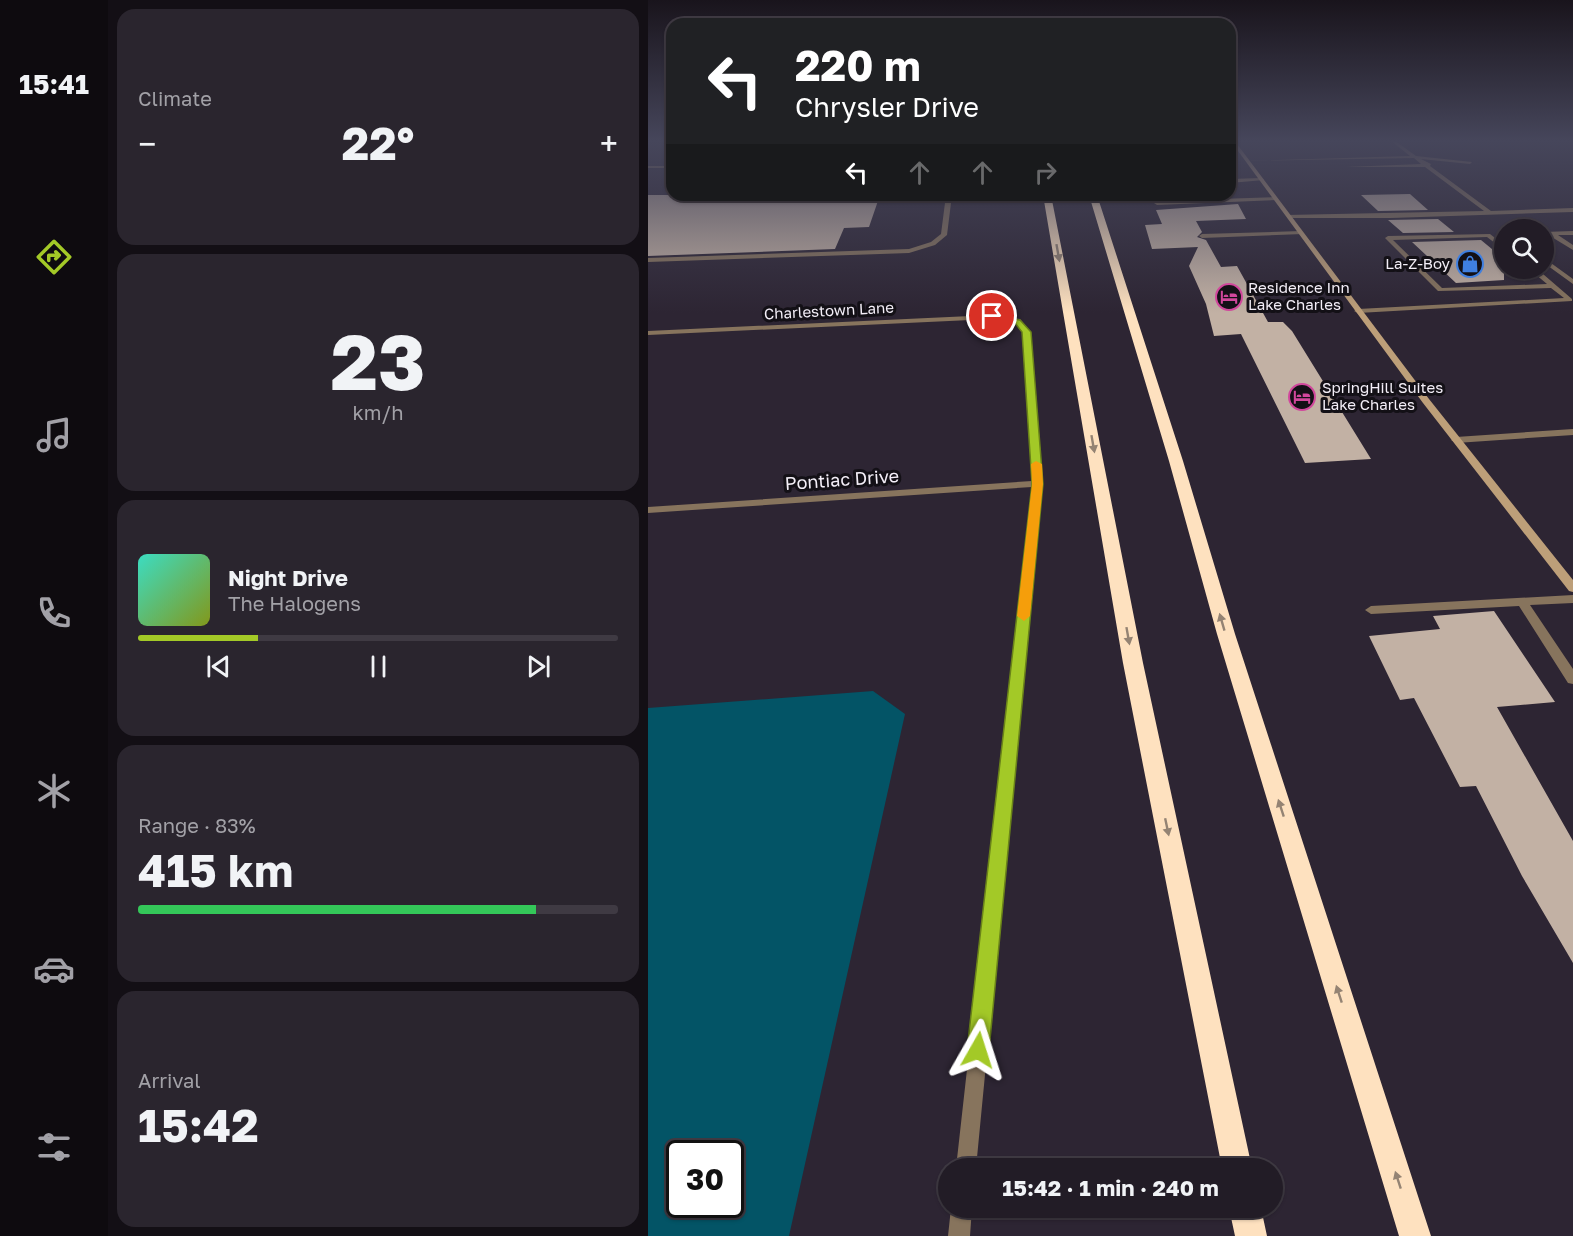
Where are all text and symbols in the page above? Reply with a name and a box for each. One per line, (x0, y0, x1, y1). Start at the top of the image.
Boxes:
text: 220 m (795, 40, 921, 90)
icon: left (696, 42, 774, 120)
text: 15:41 (19, 68, 89, 100)
text: Climate (138, 86, 212, 110)
text: Chrysler Drive (795, 91, 979, 123)
text: 22° (342, 116, 414, 170)
text: − (138, 124, 156, 163)
text: + (600, 124, 618, 163)
icon: left (840, 156, 873, 189)
icon: ahead (903, 156, 936, 189)
icon: ahead (966, 156, 999, 189)
icon: right (1029, 156, 1062, 189)
map controls (1494, 219, 1554, 279)
button: search (1494, 219, 1554, 279)
icon: directions (33, 236, 75, 278)
one-way arrow (1054, 243, 1063, 262)
shop icon: La-Z-Boy (1455, 249, 1485, 279)
place label: La-Z-Boy (1385, 254, 1451, 272)
place label: Residence Inn Lake Charles (1248, 278, 1350, 313)
hotel icon: Residence Inn Lake Charles (1214, 282, 1244, 312)
pin (966, 290, 1017, 341)
street label: Charlestown Lane (763, 298, 895, 322)
icon: arrive (975, 299, 1008, 332)
text: 23 (330, 314, 426, 407)
place label: SpringHill Suites Lake Charles (1322, 378, 1443, 413)
hotel icon: SpringHill Suites Lake Charles (1287, 382, 1317, 412)
text: km/h (353, 400, 403, 424)
icon: music (33, 414, 75, 456)
one-way arrow (1089, 435, 1098, 454)
street label: Pontiac Drive (784, 464, 900, 494)
text: Night Drive (228, 564, 348, 591)
text: The Halogens (228, 591, 361, 615)
icon: phone (33, 592, 75, 634)
one-way arrow (1217, 613, 1226, 631)
one-way arrow (1124, 627, 1133, 646)
icon: previous (202, 650, 235, 683)
icon: pause (362, 650, 395, 683)
icon: next (522, 650, 555, 683)
icon: climate (33, 770, 75, 812)
one-way arrow (1275, 799, 1285, 817)
text: Range · 83% (138, 813, 256, 837)
one-way arrow (1163, 818, 1172, 837)
text: 415 km (138, 843, 293, 897)
icon: car (33, 948, 75, 990)
one-way arrow (1334, 985, 1343, 1003)
position arrow (946, 1018, 1010, 1082)
text: Arrival (138, 1068, 201, 1092)
text: 15:42 (138, 1098, 259, 1152)
icon: filters (33, 1126, 75, 1168)
speed limit sign: 30 (666, 1140, 744, 1218)
one-way arrow (1393, 1171, 1402, 1189)
text: 15:42 · 1 min · 240 m (1002, 1174, 1219, 1201)

